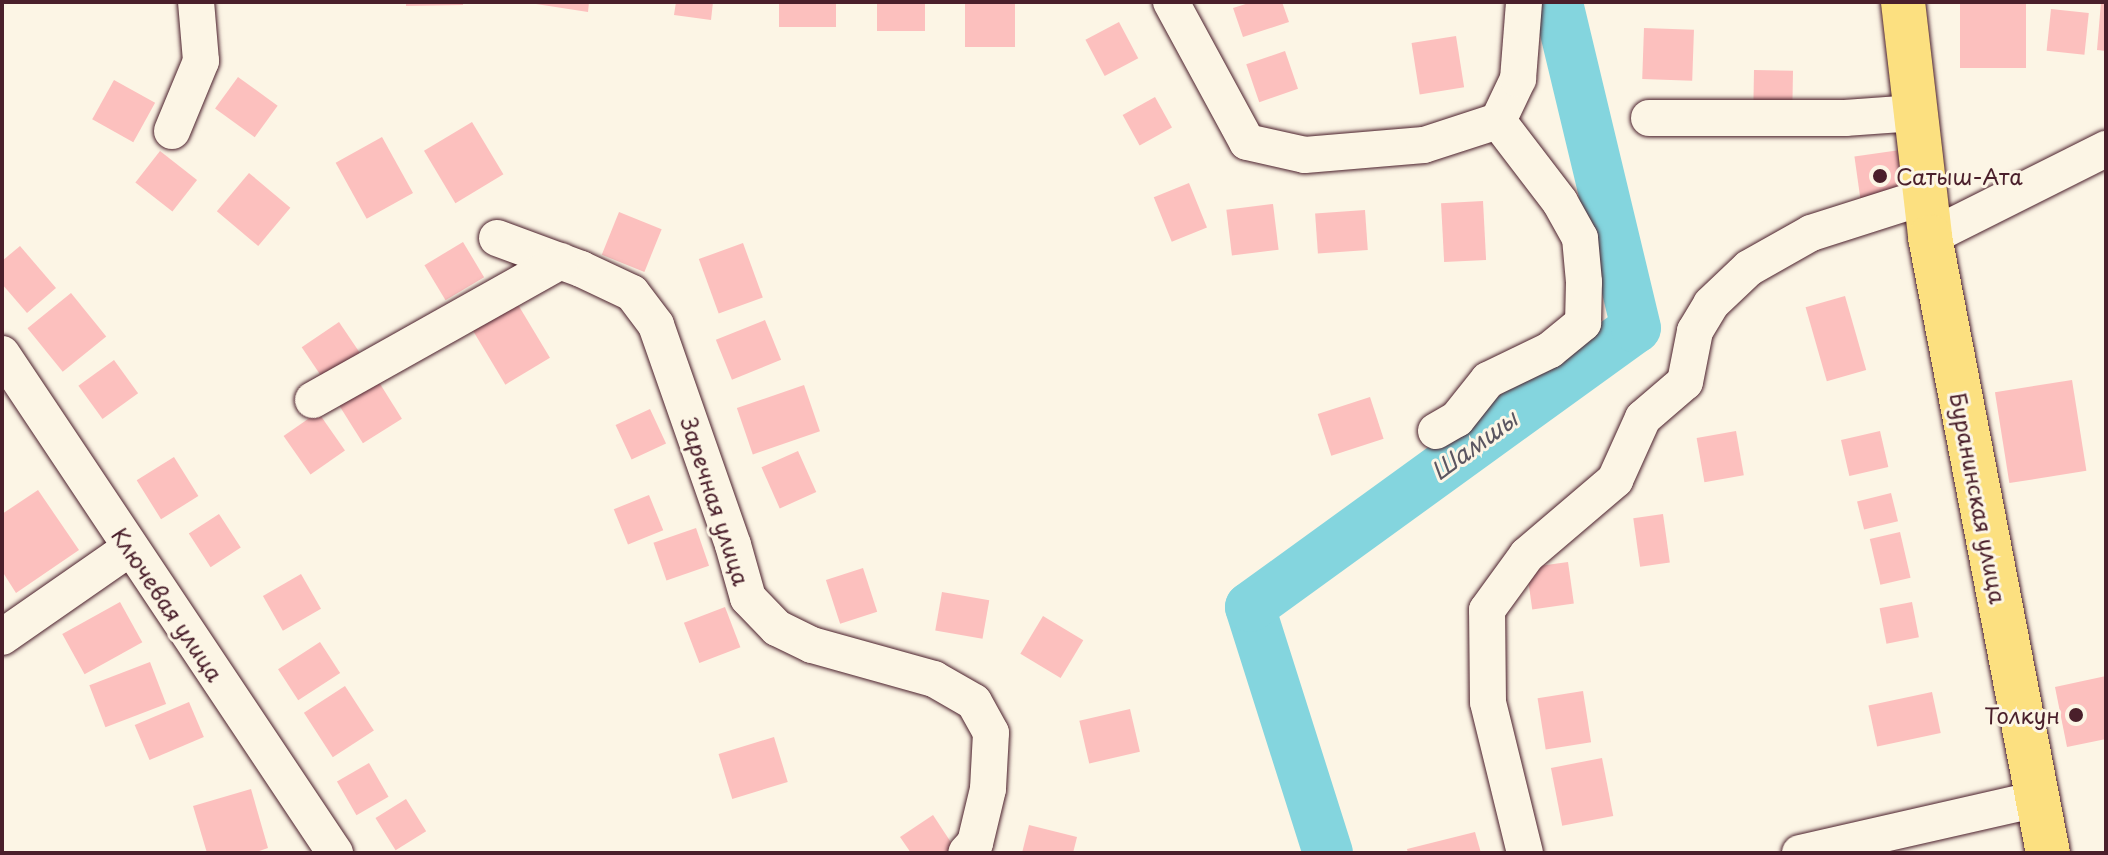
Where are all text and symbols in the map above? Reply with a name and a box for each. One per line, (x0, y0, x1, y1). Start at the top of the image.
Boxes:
place label: Сатыш-Ата (1896, 163, 2023, 189)
marker: Сатыш-Ата (1871, 167, 1889, 185)
street label: Буранинская улица (1945, 390, 2013, 606)
water label: Шамшы (1425, 404, 1523, 486)
street label: Заречная улица (676, 413, 756, 589)
street label: Ключевая улица (107, 522, 229, 686)
place label: Толкун (1984, 702, 2060, 728)
marker: Толкун (2067, 706, 2085, 724)

